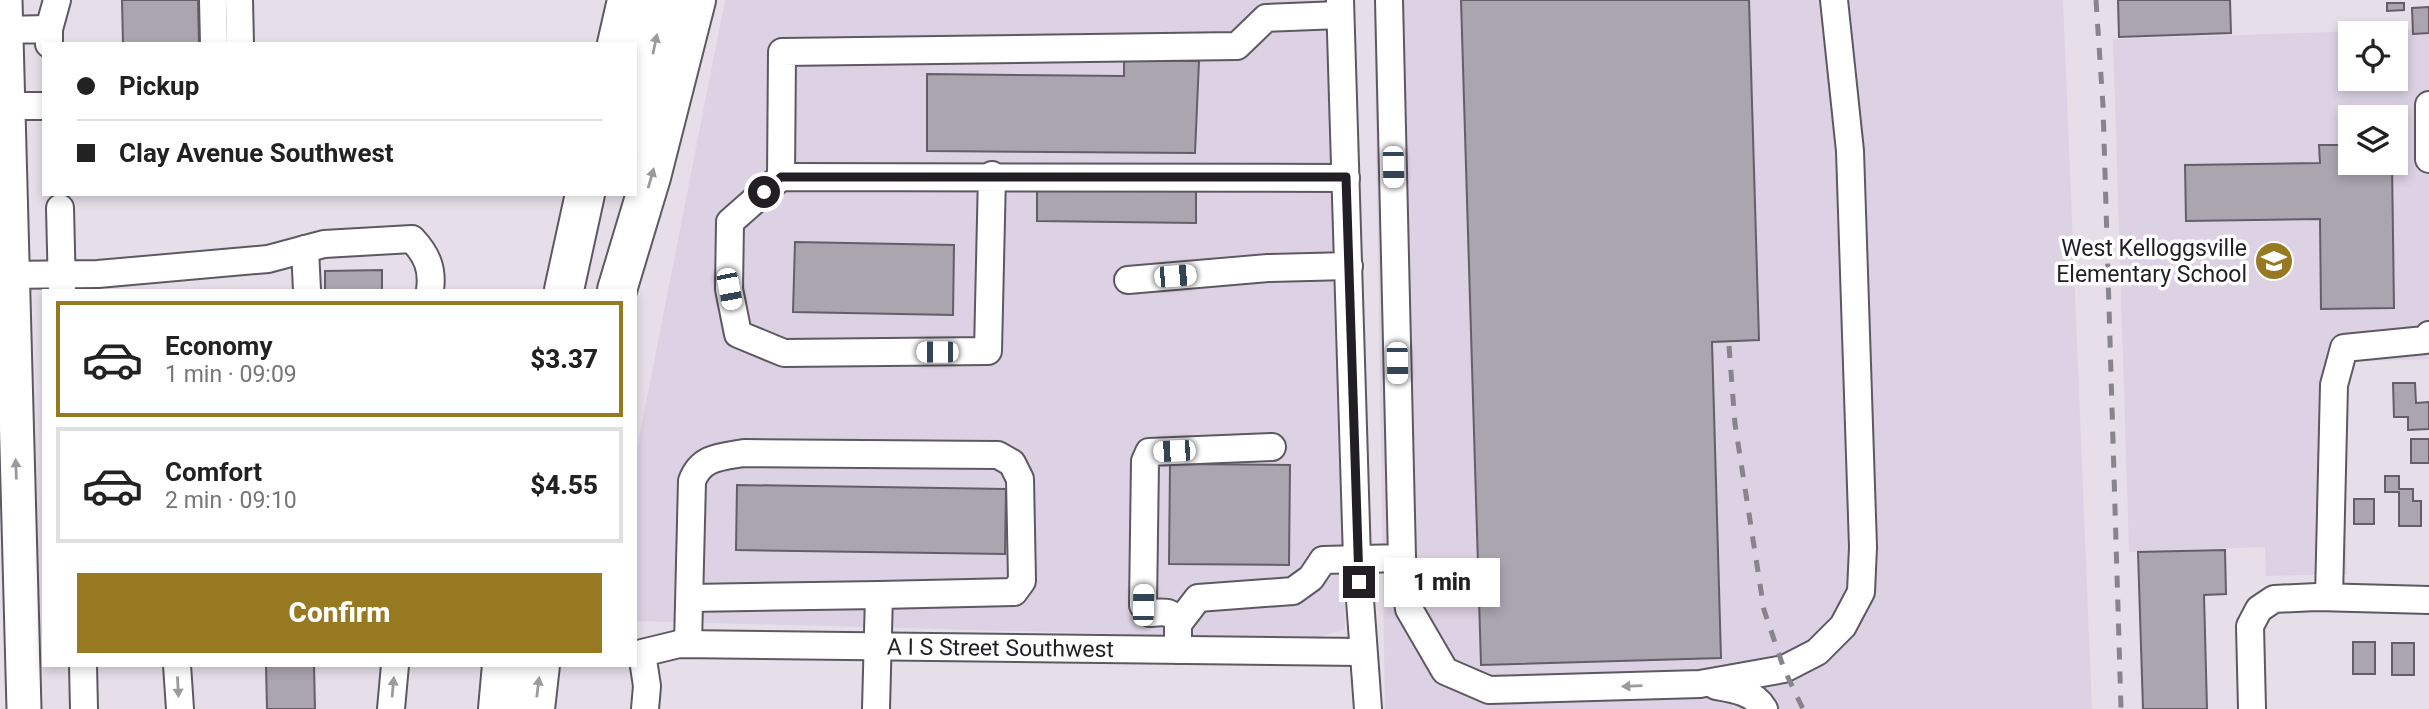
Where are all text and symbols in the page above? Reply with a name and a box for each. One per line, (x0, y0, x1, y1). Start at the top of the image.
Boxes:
map controls (2338, 21, 2408, 175)
button: locate (2338, 21, 2408, 91)
one-way arrow (649, 33, 660, 55)
text: Pickup (119, 71, 199, 101)
button: layers (2338, 105, 2408, 175)
text: Clay Avenue Southwest (119, 138, 394, 168)
car (1383, 146, 1404, 188)
one-way arrow (646, 167, 656, 188)
route start (748, 176, 780, 208)
place label: West Kelloggsville Elementary School (2056, 235, 2247, 288)
school or university icon: West Kelloggsville Elementary School (2253, 240, 2295, 282)
car (1154, 264, 1197, 288)
car (715, 266, 744, 312)
icon: car (81, 328, 144, 391)
text: Economy (165, 331, 272, 361)
car (917, 342, 959, 363)
car (1387, 342, 1408, 384)
text: $3.37 (530, 344, 598, 374)
text: 1 min · 09:09 (165, 361, 297, 388)
car (1153, 440, 1196, 462)
icon: car (81, 454, 144, 517)
text: Comfort (165, 457, 262, 487)
one-way arrow (10, 458, 21, 480)
text: $4.55 (530, 470, 598, 500)
text: 2 min · 09:10 (165, 487, 297, 514)
callout: 1 min (1384, 558, 1499, 606)
route end (1343, 566, 1375, 598)
text: 1 min (1413, 569, 1471, 596)
button: Confirm (77, 573, 602, 653)
car (1133, 584, 1154, 626)
street label: A I S Street Southwest (887, 633, 1114, 663)
one-way arrow (173, 676, 184, 698)
one-way arrow (388, 676, 399, 698)
one-way arrow (532, 676, 543, 698)
one-way arrow (1621, 681, 1643, 692)

